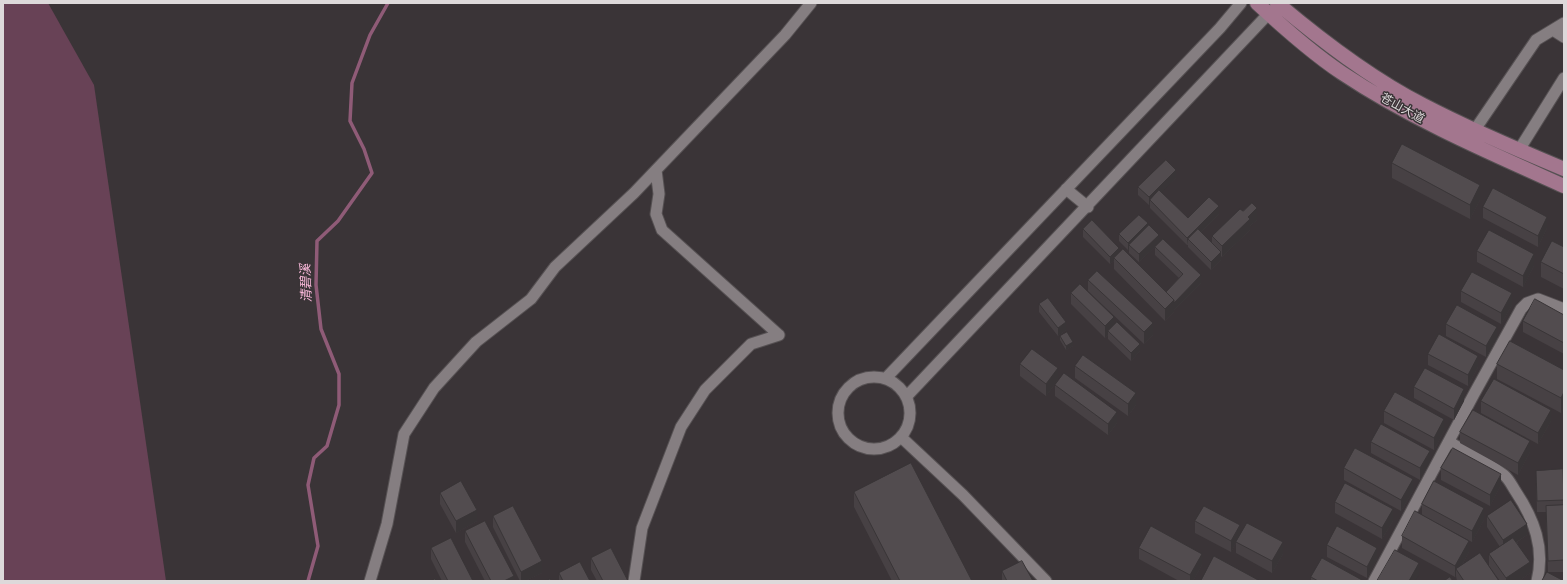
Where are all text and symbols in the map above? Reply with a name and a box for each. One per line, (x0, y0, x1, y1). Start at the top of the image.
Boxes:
street label: 苍山大道 (1378, 91, 1426, 127)
water label: 清碧溪 (299, 263, 315, 303)

